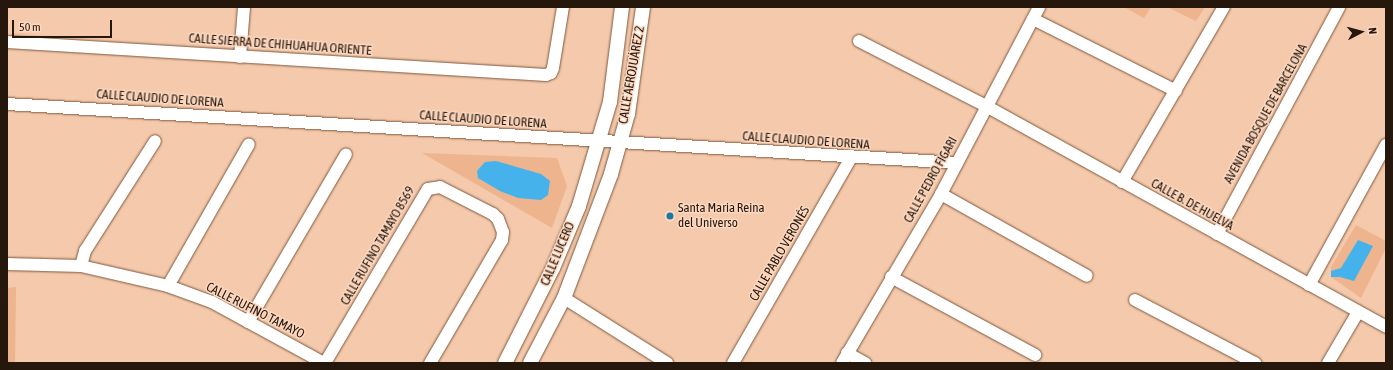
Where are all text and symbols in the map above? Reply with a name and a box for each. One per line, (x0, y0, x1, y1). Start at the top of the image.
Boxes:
scale bar (14, 12, 114, 38)
north arrow (1341, 12, 1381, 52)
text: 50 m (19, 20, 41, 34)
street label: CALLE AEROJUÁREZ 2 (616, 25, 648, 125)
text: N (1367, 27, 1379, 35)
street label: CALLE SIERRA DE CHIHUAHUA ORIENTE (188, 31, 372, 59)
street label: AVENIDA BOSQUE DE BARCELONA (1221, 41, 1311, 187)
street label: CALLE CLAUDIO DE LORENA (96, 87, 224, 111)
street label: CALLE CLAUDIO DE LORENA (419, 108, 547, 132)
street label: CALLE CLAUDIO DE LORENA (742, 129, 870, 153)
street label: CALLE PEDRO FIGARI (901, 134, 961, 226)
street label: CALLE B. DE HUELVA (1148, 176, 1236, 234)
street label: CALLE RUFINO TAMAYO 8569 (338, 184, 418, 308)
place label: Santa Maria Reina del Universo (678, 201, 765, 232)
street label: CALLE PABLO VERONÉS (747, 204, 813, 304)
marker: Santa Maria Reina del Universo (665, 211, 675, 221)
street label: CALLE LUCERO (538, 220, 578, 288)
street label: CALLE RUFINO TAMAYO (203, 279, 307, 343)

